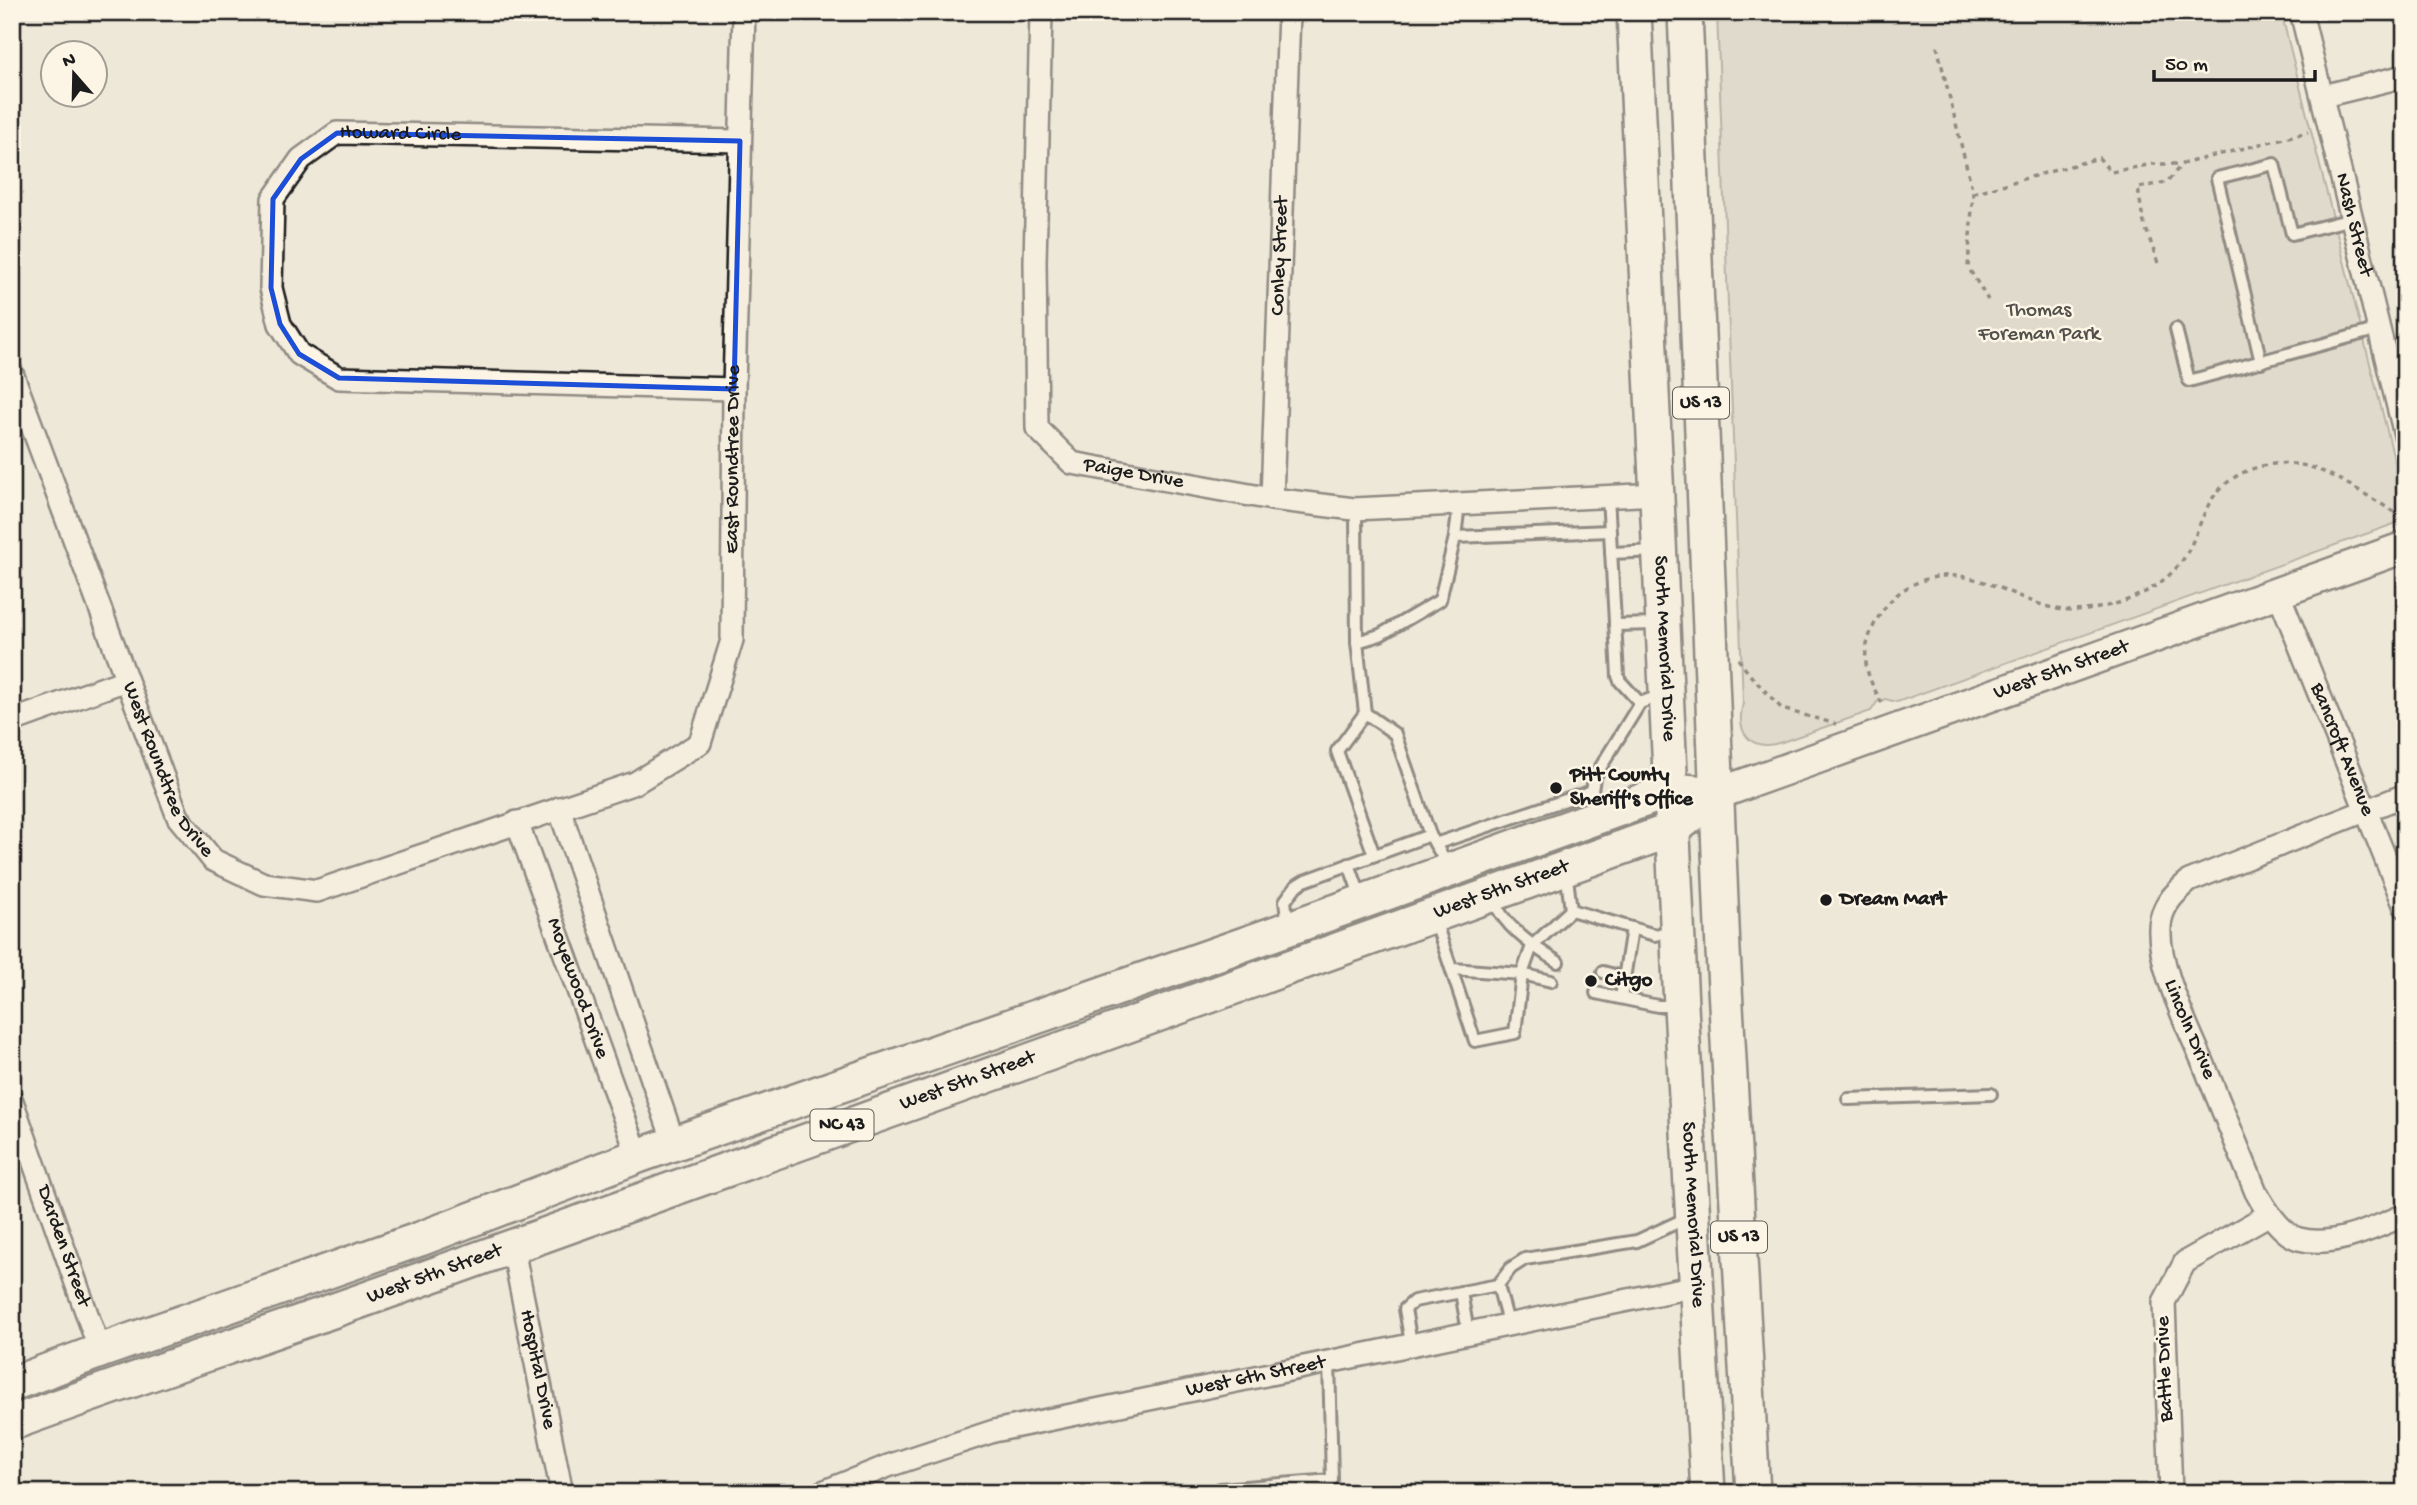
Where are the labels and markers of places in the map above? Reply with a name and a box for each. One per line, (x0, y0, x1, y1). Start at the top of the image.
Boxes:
place label: Pitt County Sheriff's Office (1569, 764, 1694, 813)
marker: Pitt County Sheriff's Office (1548, 780, 1564, 796)
place label: Dream Mart (1838, 888, 1948, 913)
marker: Dream Mart (1818, 892, 1834, 908)
place label: Citgo (1604, 969, 1652, 994)
marker: Citgo (1583, 973, 1599, 989)

